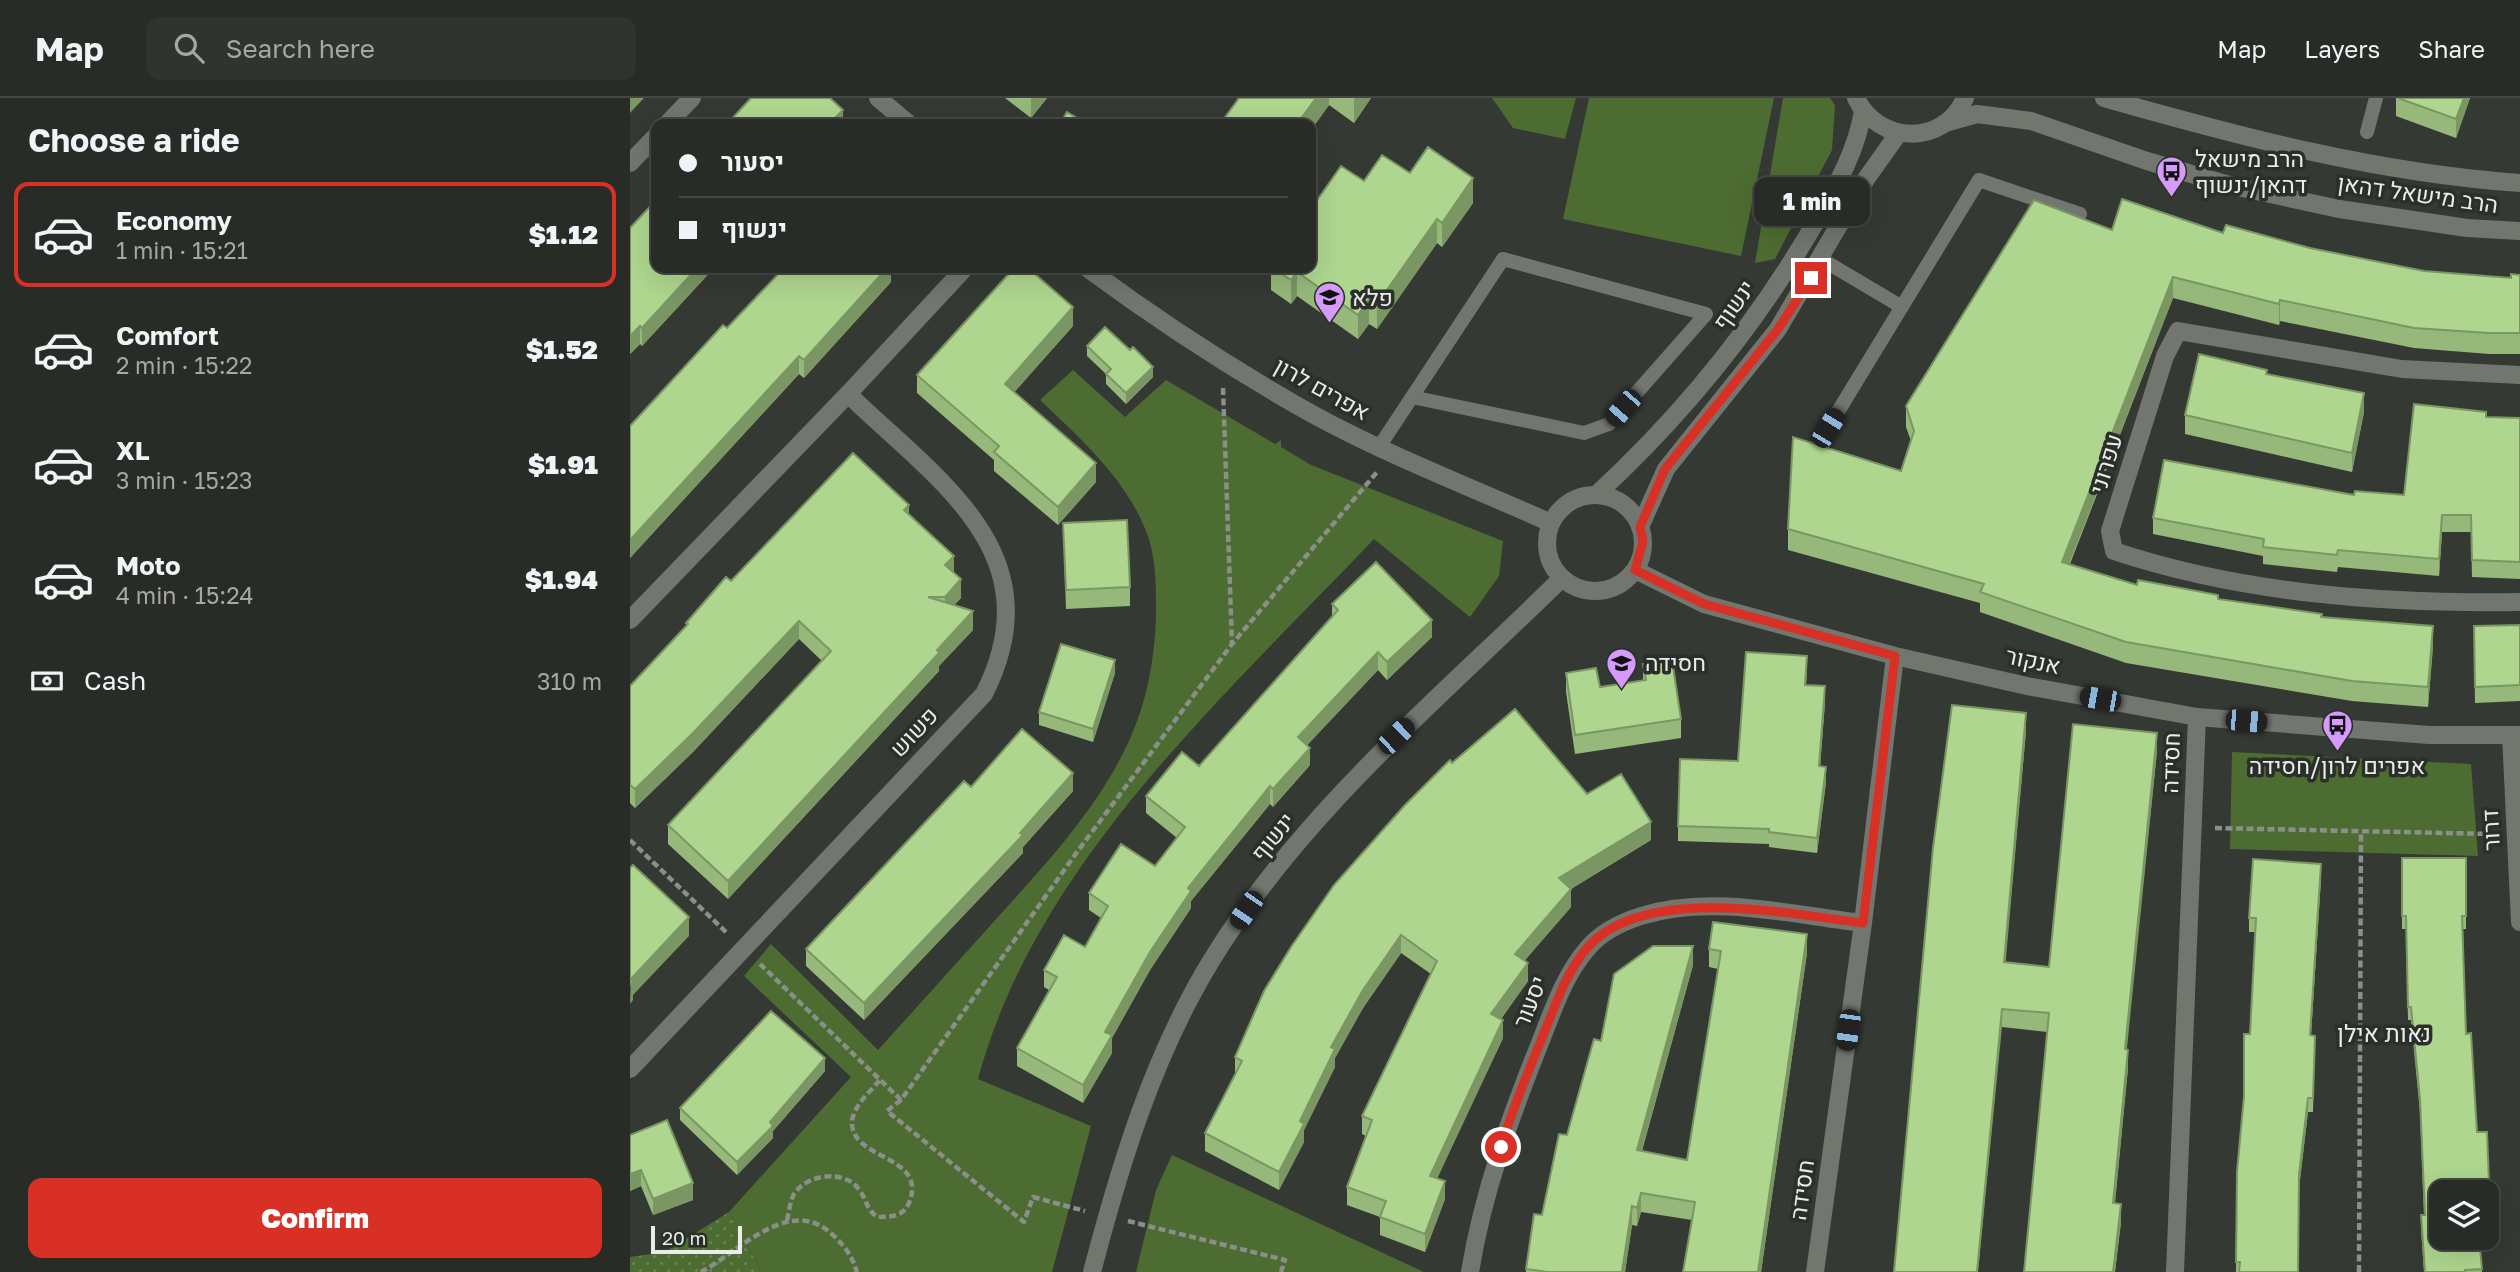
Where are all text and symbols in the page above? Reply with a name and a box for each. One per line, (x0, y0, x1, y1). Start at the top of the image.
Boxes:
search box (146, 17, 636, 80)
text: Map (35, 29, 104, 68)
icon: search (170, 29, 208, 67)
text: Search here (226, 33, 375, 64)
text: Map (2217, 34, 2266, 63)
text: Layers (2304, 34, 2380, 63)
text: Share (2418, 34, 2485, 63)
text: Choose a ride (28, 121, 240, 159)
place label: הרב מישאל דהאן/ינשוף (2195, 144, 2307, 198)
text: יסעור (721, 146, 784, 177)
bus stop icon: הרב מישאל דהאן/ינשוף (2155, 155, 2189, 199)
street label: הרב מישאל דהאן (2336, 168, 2500, 218)
callout: 1 min (1753, 176, 1869, 226)
text: 1 min (1783, 187, 1841, 215)
icon: car (32, 203, 95, 266)
text: Economy (116, 205, 232, 236)
text: ינשוף (721, 213, 787, 244)
text: $1.12 (528, 219, 598, 250)
text: 1 min · 15:21 (116, 236, 248, 264)
route end (1795, 262, 1827, 294)
street label: ינשוף (1706, 274, 1760, 335)
school or university icon: פלא (1312, 281, 1346, 325)
place label: פלא (1352, 283, 1393, 311)
icon: car (32, 318, 95, 381)
text: Comfort (116, 320, 219, 351)
text: $1.52 (526, 334, 598, 365)
text: 2 min · 15:22 (116, 351, 252, 379)
street label: אפרים לרון (1270, 351, 1375, 426)
car (1602, 385, 1645, 431)
car (1809, 405, 1848, 451)
street label: עפרוני (2083, 430, 2127, 497)
icon: car (32, 433, 95, 496)
text: XL (116, 435, 150, 466)
text: $1.91 (528, 449, 598, 480)
text: 3 min · 15:23 (116, 466, 252, 494)
icon: car (32, 548, 95, 611)
text: Moto (116, 550, 181, 581)
text: $1.94 (525, 564, 598, 595)
text: 4 min · 15:24 (116, 581, 254, 609)
street label: אנקור (2003, 641, 2063, 679)
school or university icon: חסידה (1605, 646, 1639, 690)
place label: חסידה (1645, 648, 1706, 676)
icon: cash (28, 662, 66, 700)
text: Cash (84, 665, 146, 696)
text: 310 m (537, 667, 602, 695)
car (2078, 685, 2123, 713)
street label: פשוש (883, 701, 943, 762)
bus stop icon: אפרים לרון/חסידה (2320, 708, 2354, 752)
car (2225, 709, 2268, 733)
car (1374, 714, 1419, 758)
street label: חסידה (2155, 732, 2185, 794)
place label: אפרים לרון/חסידה (2249, 751, 2425, 779)
street label: ינשוף (1244, 807, 1300, 866)
street label: דרור (2475, 809, 2505, 851)
car (1226, 887, 1267, 933)
street label: יסעור (1506, 972, 1552, 1031)
car (1835, 1008, 1862, 1052)
district label: נאות אילן (2337, 1018, 2431, 1047)
route start (1485, 1131, 1517, 1163)
street label: חסידה (1783, 1158, 1819, 1222)
button: Confirm (28, 1178, 602, 1258)
map controls (2429, 1180, 2499, 1250)
button: layers (2429, 1180, 2499, 1250)
scale bar (651, 1223, 742, 1255)
text: 20 m (662, 1226, 706, 1249)

